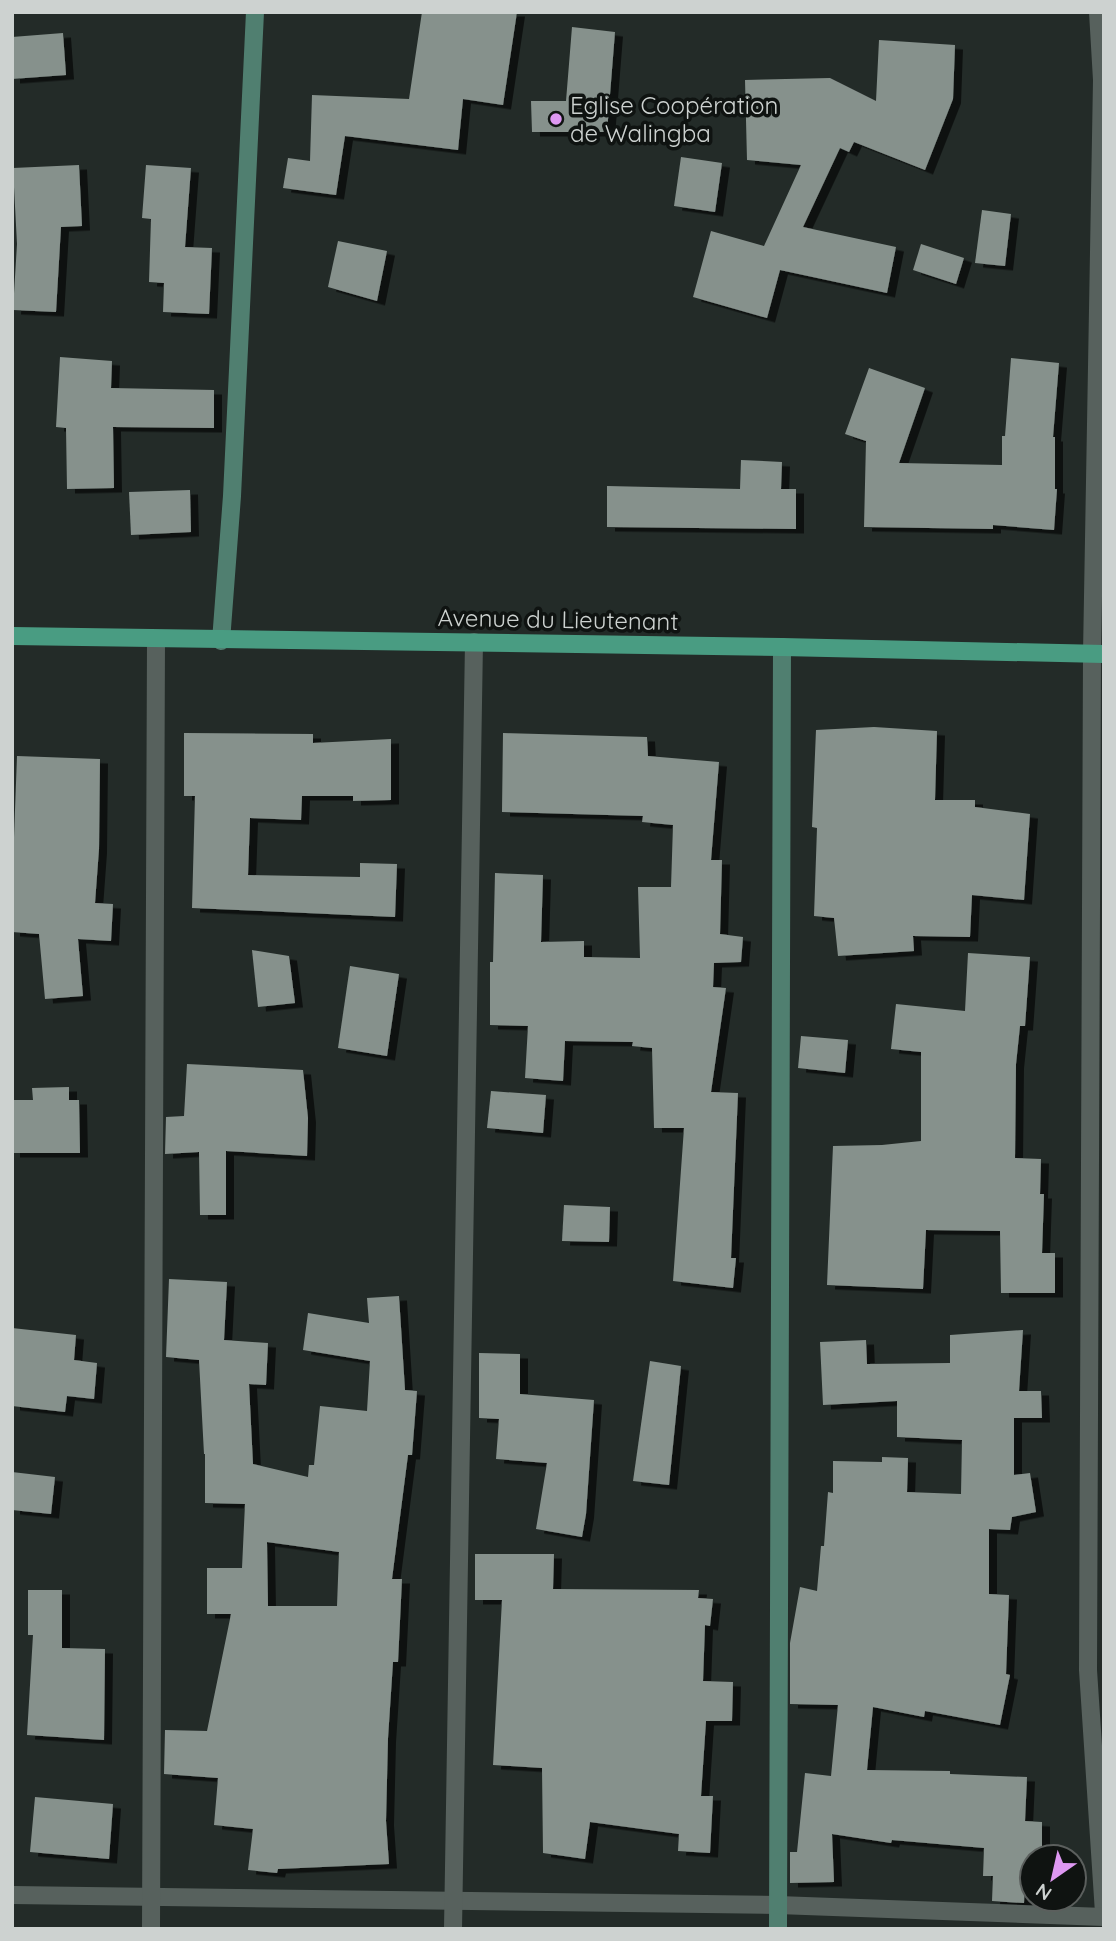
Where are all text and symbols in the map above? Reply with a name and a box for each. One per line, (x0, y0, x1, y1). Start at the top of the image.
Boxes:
place label: Eglise Coopération de Walingba (570, 90, 778, 148)
marker: Eglise Coopération de Walingba (548, 111, 564, 127)
street label: Avenue du Lieutenant (437, 602, 679, 636)
north arrow (1018, 1843, 1088, 1913)
text: N (1031, 1878, 1056, 1906)

